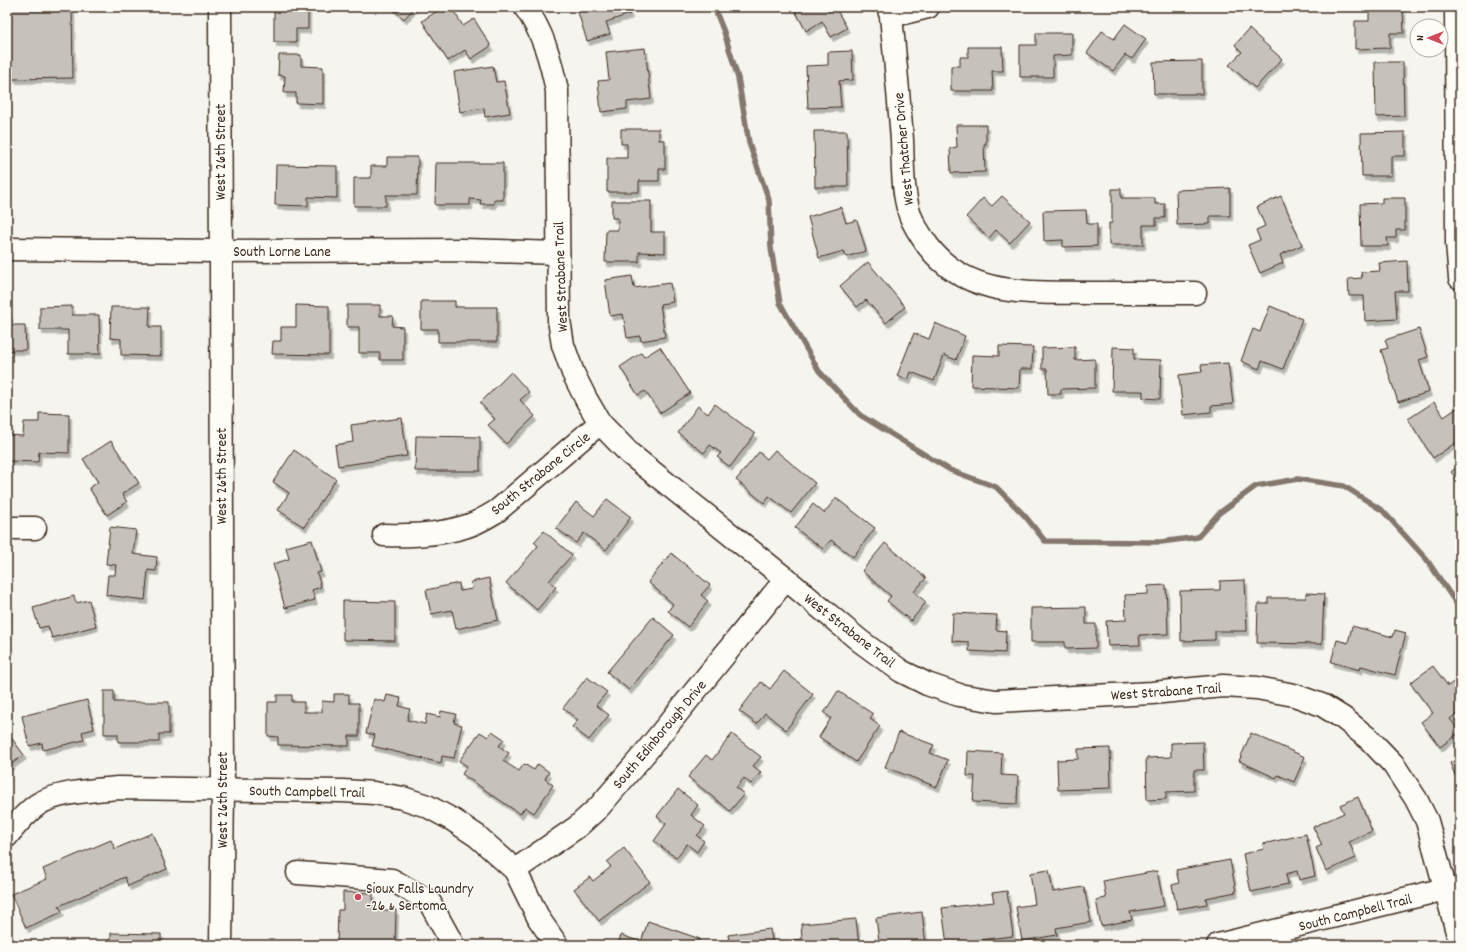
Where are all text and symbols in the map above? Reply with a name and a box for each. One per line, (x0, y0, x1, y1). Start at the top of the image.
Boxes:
north arrow (1409, 18, 1449, 58)
text: N (1413, 35, 1429, 41)
street label: West Thatcher Drive (889, 91, 921, 206)
street label: West 26th Street (211, 103, 233, 200)
street label: West Strabane Trail (549, 221, 575, 333)
street label: South Lorne Lane (233, 242, 331, 264)
street label: West 26th Street (212, 427, 234, 524)
street label: South Strabane Circle (487, 427, 596, 522)
street label: West Strabane Trail (798, 589, 899, 675)
street label: South Edinborough Drive (608, 676, 713, 795)
street label: West Strabane Trail (1110, 678, 1223, 708)
street label: West 26th Street (213, 751, 235, 848)
street label: South Campbell Trail (249, 781, 365, 805)
place label: Sioux Falls Laundry -26 & Sertoma (366, 879, 474, 918)
street label: South Campbell Trail (1297, 889, 1415, 939)
marker: Sioux Falls Laundry -26 & Sertoma (353, 892, 363, 902)

